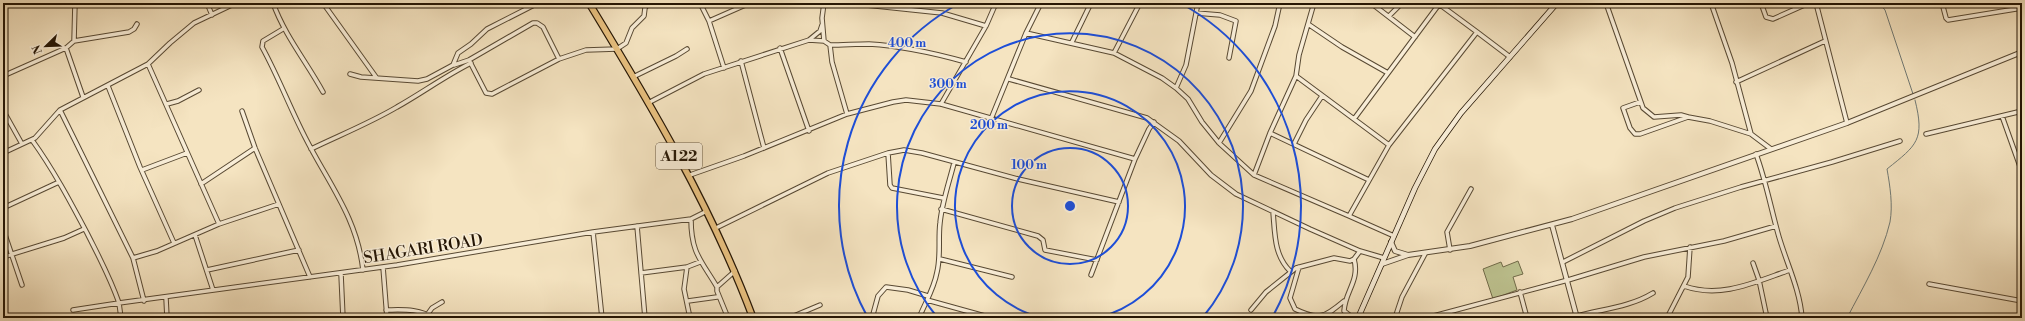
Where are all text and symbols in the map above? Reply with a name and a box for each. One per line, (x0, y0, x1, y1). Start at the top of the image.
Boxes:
north arrow (26, 26, 66, 66)
text: 400 m (888, 36, 926, 51)
text: N (29, 43, 46, 56)
text: 300 m (929, 77, 967, 92)
text: 200 m (970, 118, 1008, 133)
road number: A122 (656, 143, 702, 169)
text: 100 m (1011, 158, 1047, 173)
centre of rings (1063, 199, 1077, 213)
street label: SHAGARI ROAD (362, 230, 484, 268)

